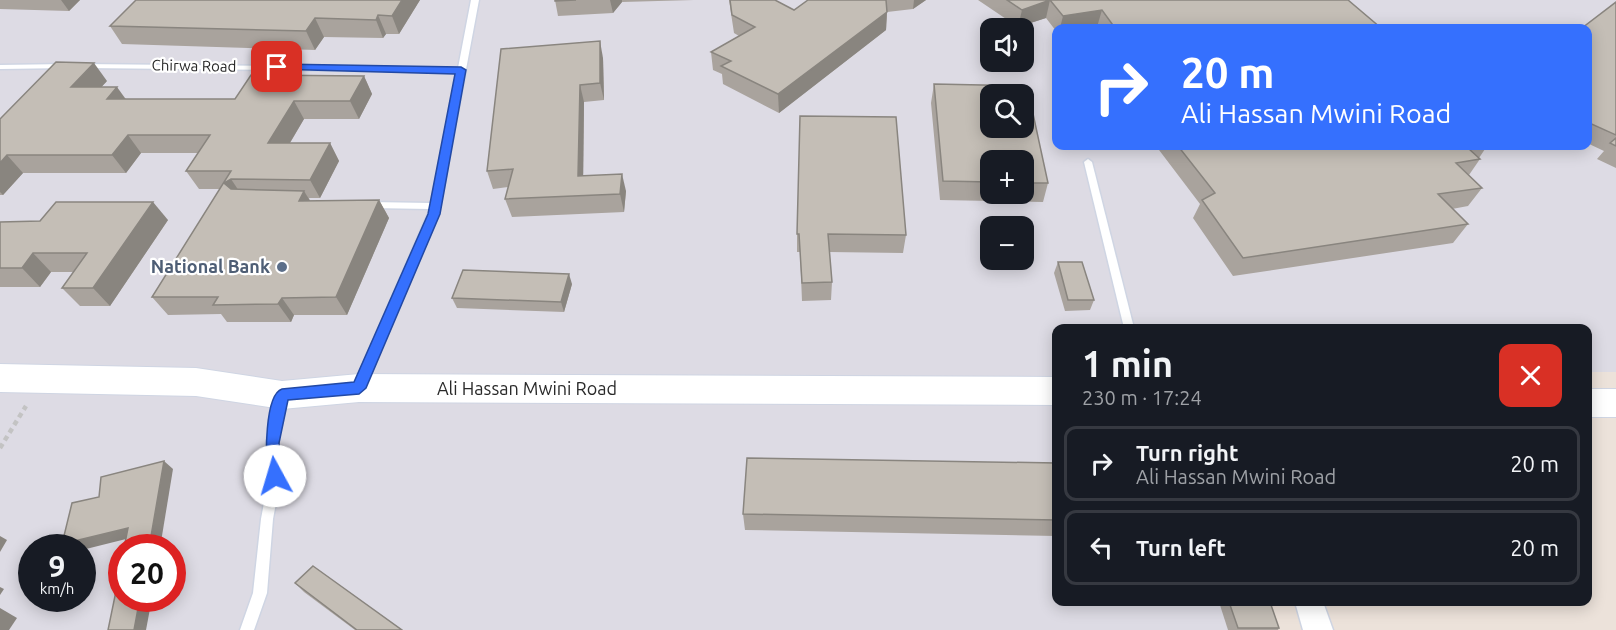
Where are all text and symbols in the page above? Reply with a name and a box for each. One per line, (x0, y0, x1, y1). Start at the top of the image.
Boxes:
map controls (980, 18, 1034, 270)
button: sound (980, 18, 1034, 72)
pin (251, 41, 302, 92)
icon: right (1082, 48, 1160, 126)
text: 20 m (1181, 49, 1275, 96)
icon: arrive (260, 50, 293, 83)
street label: Chirwa Road (151, 56, 237, 75)
button: search (980, 84, 1034, 138)
text: Ali Hassan Mwini Road (1181, 98, 1451, 128)
button: + (980, 150, 1034, 204)
button: − (980, 216, 1034, 270)
place label: National Bank (151, 256, 270, 276)
marker: National Bank (275, 260, 289, 274)
text: 1 min (1082, 343, 1173, 384)
button: close (1499, 344, 1562, 407)
street label: Ali Hassan Mwini Road (437, 378, 617, 398)
text: 230 m · 17:24 (1082, 386, 1202, 409)
text: Turn right (1136, 440, 1238, 465)
position arrow (243, 444, 307, 508)
icon: right (1085, 447, 1118, 480)
text: 20 m (1510, 451, 1559, 476)
text: Ali Hassan Mwini Road (1136, 465, 1336, 488)
icon: left (1085, 531, 1118, 564)
speed limit sign: 20 (108, 534, 186, 612)
text: Turn left (1136, 535, 1226, 560)
text: 20 m (1510, 535, 1559, 560)
text: 9 (49, 549, 65, 583)
text: km/h (40, 580, 74, 597)

